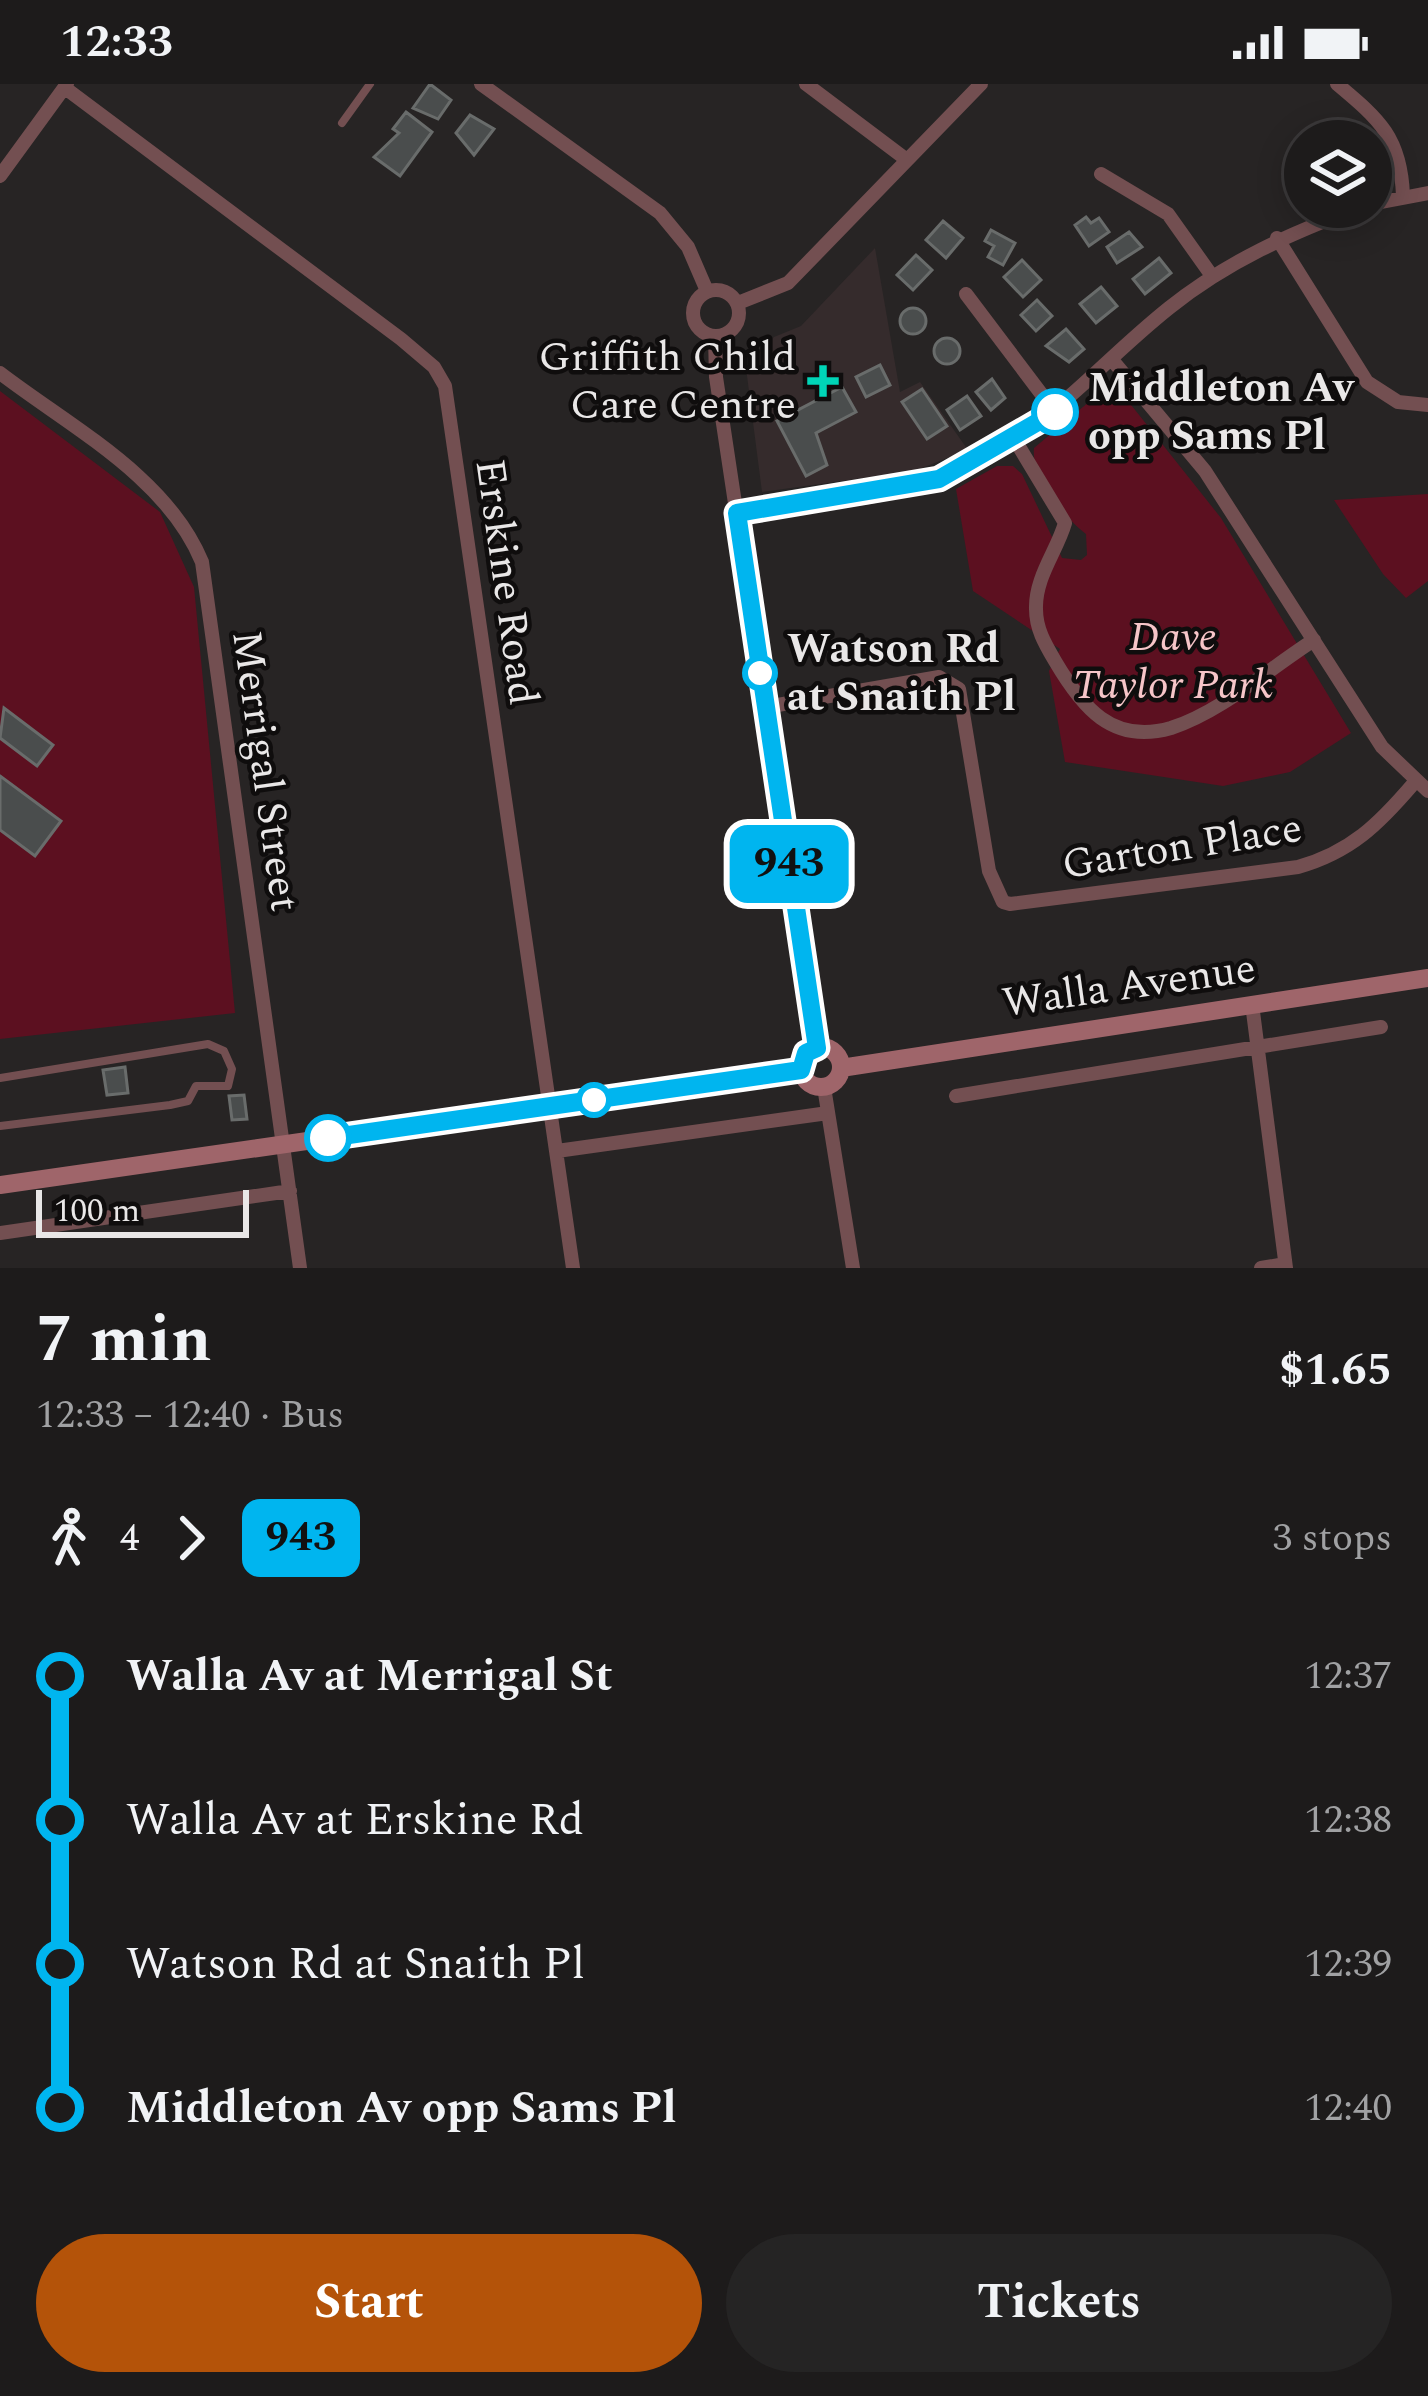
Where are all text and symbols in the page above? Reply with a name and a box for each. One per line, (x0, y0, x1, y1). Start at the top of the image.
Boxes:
text: 12:33 (60, 8, 173, 77)
map controls (1284, 120, 1392, 228)
button: layers (1284, 120, 1392, 228)
place label: Griffith Child Care Centre (539, 326, 796, 437)
place label: Middleton Av opp Sams Pl (1088, 357, 1355, 468)
marker: Griffith Child Care Centre (807, 365, 839, 397)
marker: Middleton Av opp Sams Pl (1033, 390, 1077, 434)
street label: Erskine Road (458, 455, 554, 709)
park label: Dave Taylor Park (1073, 606, 1273, 717)
place label: Watson Rd at Snaith Pl (787, 618, 1016, 729)
street label: Merrigal Street (214, 626, 316, 916)
marker: Watson Rd at Snaith Pl (744, 657, 776, 689)
street label: Garton Place (1058, 797, 1306, 897)
line badge: 943 (720, 825, 858, 903)
text: 943 (754, 832, 824, 895)
street label: Walla Avenue (998, 937, 1260, 1035)
unlabelled marker (578, 1084, 610, 1116)
unlabelled marker (306, 1116, 350, 1160)
scale bar (36, 1184, 249, 1237)
text: 100 m (54, 1186, 140, 1236)
text: 7 min (36, 1290, 212, 1391)
text: $1.65 (1279, 1336, 1392, 1405)
text: 12:33 – 12:40 · Bus (36, 1386, 344, 1445)
icon: walk (36, 1505, 102, 1571)
icon: forward (158, 1505, 224, 1571)
text: 943 (266, 1506, 336, 1569)
text: 4 (120, 1509, 140, 1568)
text: 3 stops (1272, 1509, 1392, 1568)
text: Walla Av at Merrigal St (126, 1642, 613, 1711)
text: 12:37 (1304, 1647, 1392, 1706)
text: Walla Av at Erskine Rd (126, 1786, 584, 1855)
text: 12:38 (1304, 1791, 1392, 1850)
text: Watson Rd at Snaith Pl (126, 1930, 585, 1999)
text: 12:39 (1304, 1935, 1392, 1994)
text: Middleton Av opp Sams Pl (126, 2074, 677, 2143)
text: 12:40 (1304, 2079, 1392, 2138)
button: Start (36, 2234, 702, 2372)
button: Tickets (726, 2234, 1392, 2372)

